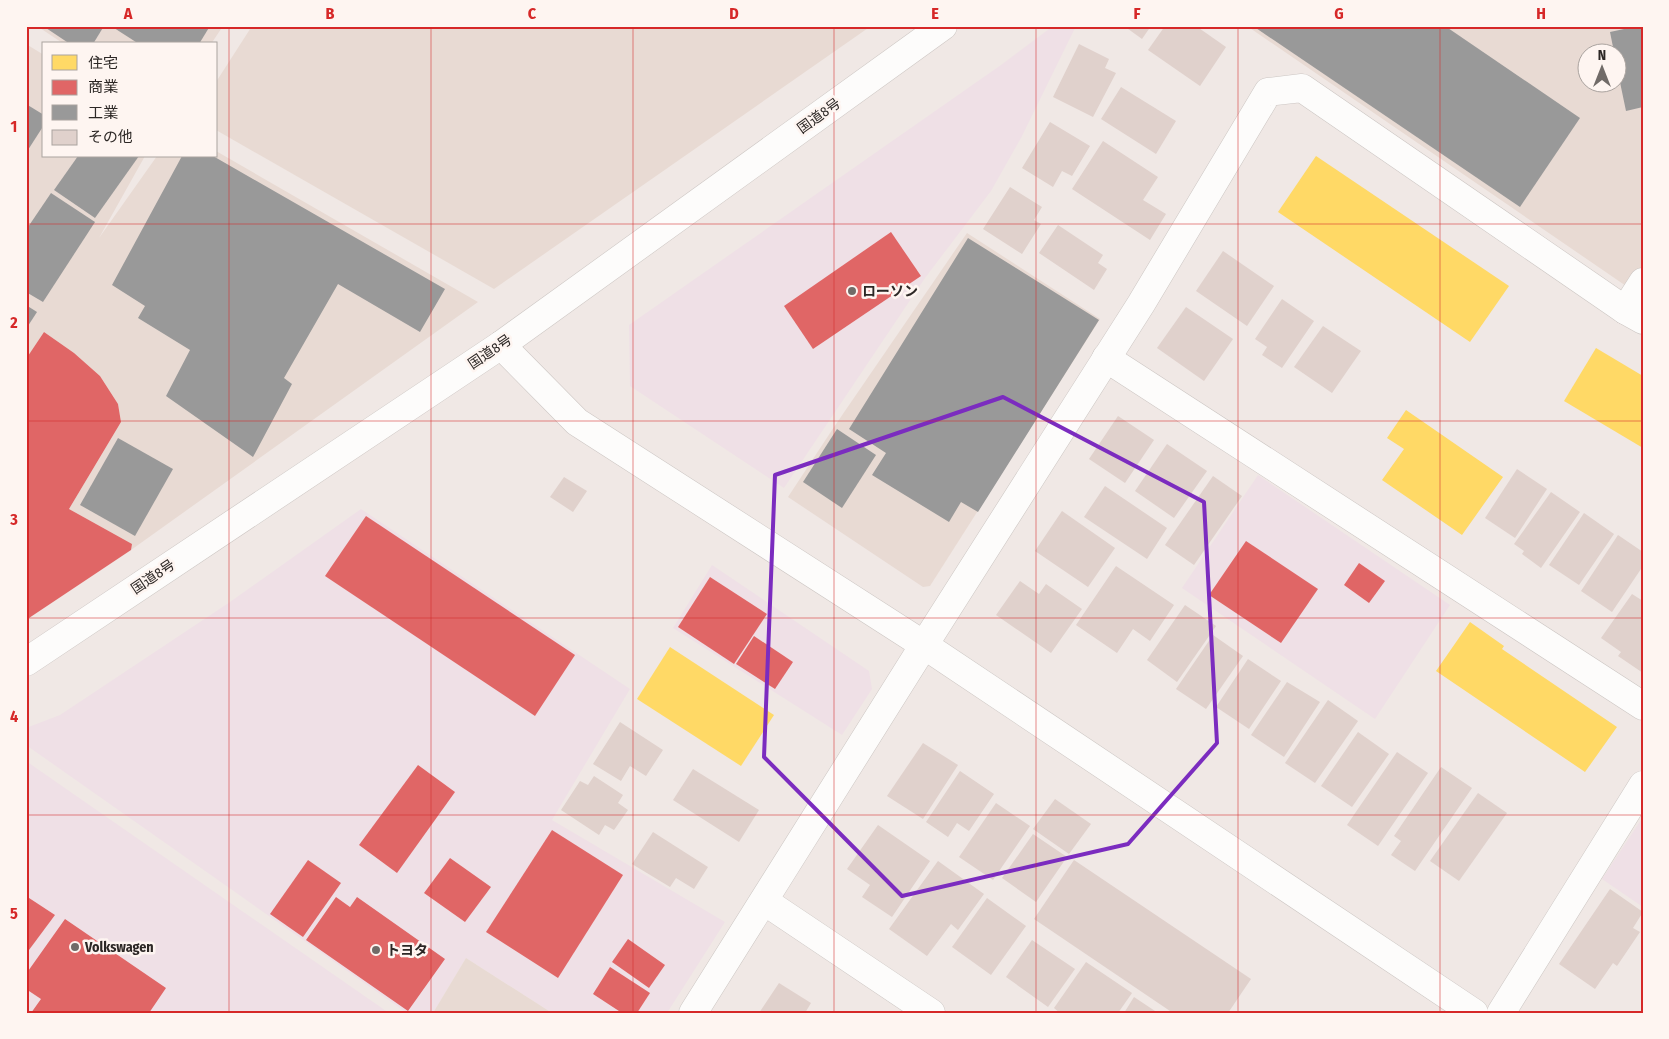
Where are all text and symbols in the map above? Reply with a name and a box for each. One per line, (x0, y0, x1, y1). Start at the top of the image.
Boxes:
text: A (123, 4, 133, 23)
text: B (326, 4, 335, 23)
text: C (528, 4, 537, 23)
text: D (729, 4, 739, 23)
text: E (931, 4, 939, 23)
text: F (1133, 4, 1141, 23)
text: G (1334, 4, 1344, 23)
text: H (1536, 4, 1546, 23)
legend (42, 42, 218, 158)
north arrow (1576, 42, 1626, 92)
text: N (1598, 47, 1606, 64)
text: 住宅 (88, 54, 118, 72)
text: 商業 (88, 78, 118, 96)
street label: 国道8号 (794, 95, 844, 137)
text: 工業 (88, 104, 118, 122)
text: 1 (11, 117, 17, 136)
text: その他 (88, 128, 133, 146)
place label: ローソン (862, 283, 918, 300)
marker: ローソン (846, 285, 858, 297)
text: 2 (9, 313, 18, 332)
street label: 国道8号 (465, 331, 515, 373)
text: 3 (9, 510, 18, 529)
street label: 国道8号 (128, 556, 178, 598)
text: 4 (10, 707, 18, 726)
text: 5 (10, 904, 18, 923)
place label: Volkswagen (84, 939, 154, 956)
marker: Volkswagen (69, 941, 81, 953)
place label: トヨタ (386, 942, 428, 959)
marker: トヨタ (370, 944, 382, 956)

